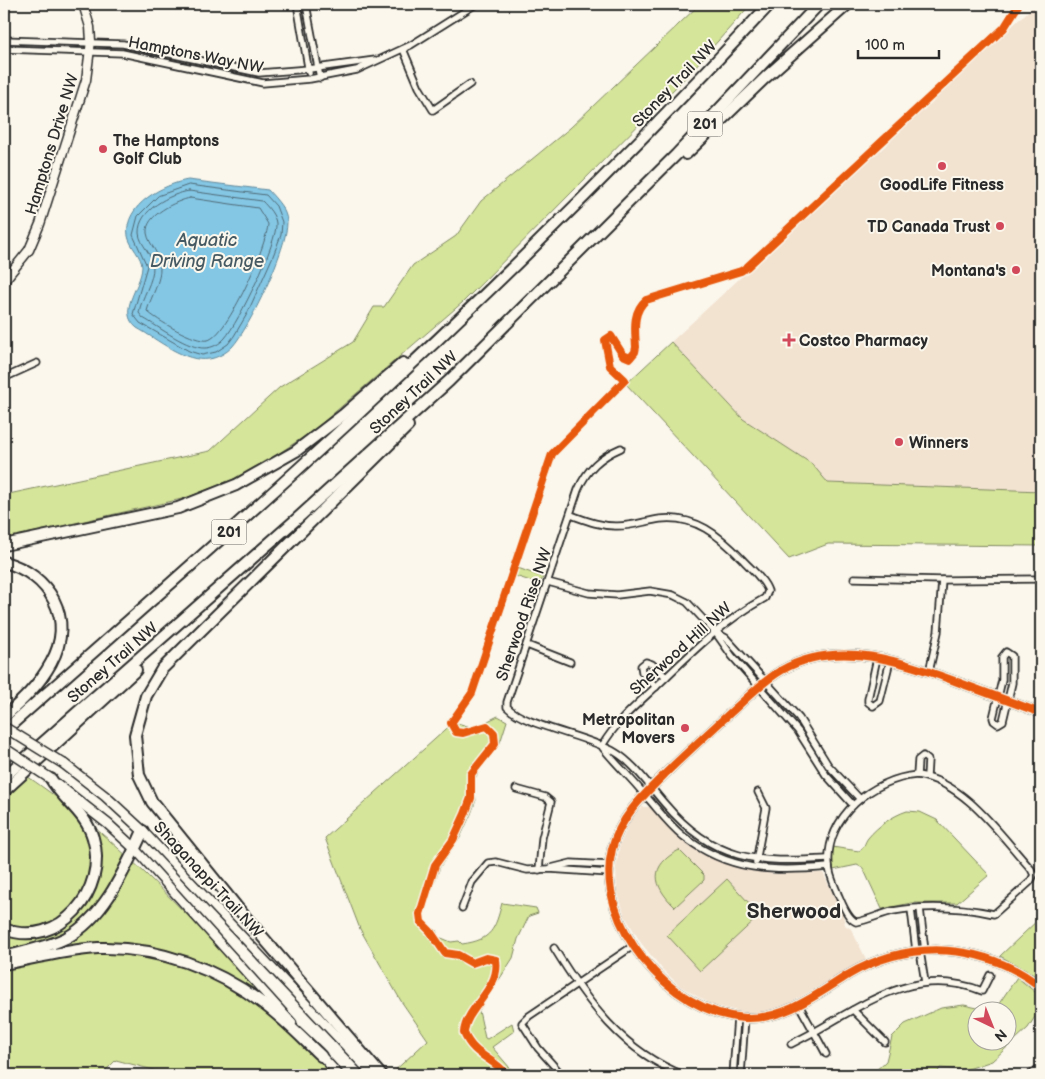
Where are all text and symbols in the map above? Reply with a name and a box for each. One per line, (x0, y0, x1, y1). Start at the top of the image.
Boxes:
scale bar (858, 28, 939, 60)
street label: Hamptons Way NW (127, 33, 265, 78)
street label: Stoney Trail NW (629, 36, 722, 131)
text: 100 m (865, 36, 905, 55)
street label: Hamptons Drive NW (22, 71, 83, 217)
road number: 201 (688, 112, 722, 136)
place label: The Hamptons Golf Club (113, 132, 219, 169)
marker: The Hamptons Golf Club (97, 143, 109, 155)
marker: GoodLife Fitness (936, 160, 948, 172)
place label: GoodLife Fitness (880, 176, 1004, 195)
place label: TD Canada Trust (867, 218, 991, 237)
marker: TD Canada Trust (994, 220, 1006, 232)
water label: Aquatic Driving Range (150, 230, 264, 272)
place label: Montana's (931, 262, 1006, 281)
marker: Montana's (1010, 264, 1022, 276)
place label: Costco Pharmacy (799, 332, 929, 351)
marker: Costco Pharmacy (783, 334, 795, 346)
street label: Stoney Trail NW (366, 347, 462, 439)
place label: Winners (909, 434, 969, 453)
marker: Winners (893, 436, 905, 448)
road number: 201 (212, 520, 246, 544)
street label: Sherwood Rise NW (493, 545, 556, 684)
street label: Sherwood Hill NW (626, 598, 736, 700)
street label: Stoney Trail NW (64, 619, 162, 707)
place label: Metropolitan Movers (582, 711, 675, 748)
marker: Metropolitan Movers (679, 722, 691, 734)
street label: Shaganappi Trail NW (149, 818, 267, 942)
district label: Sherwood (747, 899, 841, 924)
north arrow (968, 1002, 1018, 1052)
text: N (991, 1025, 1010, 1045)

